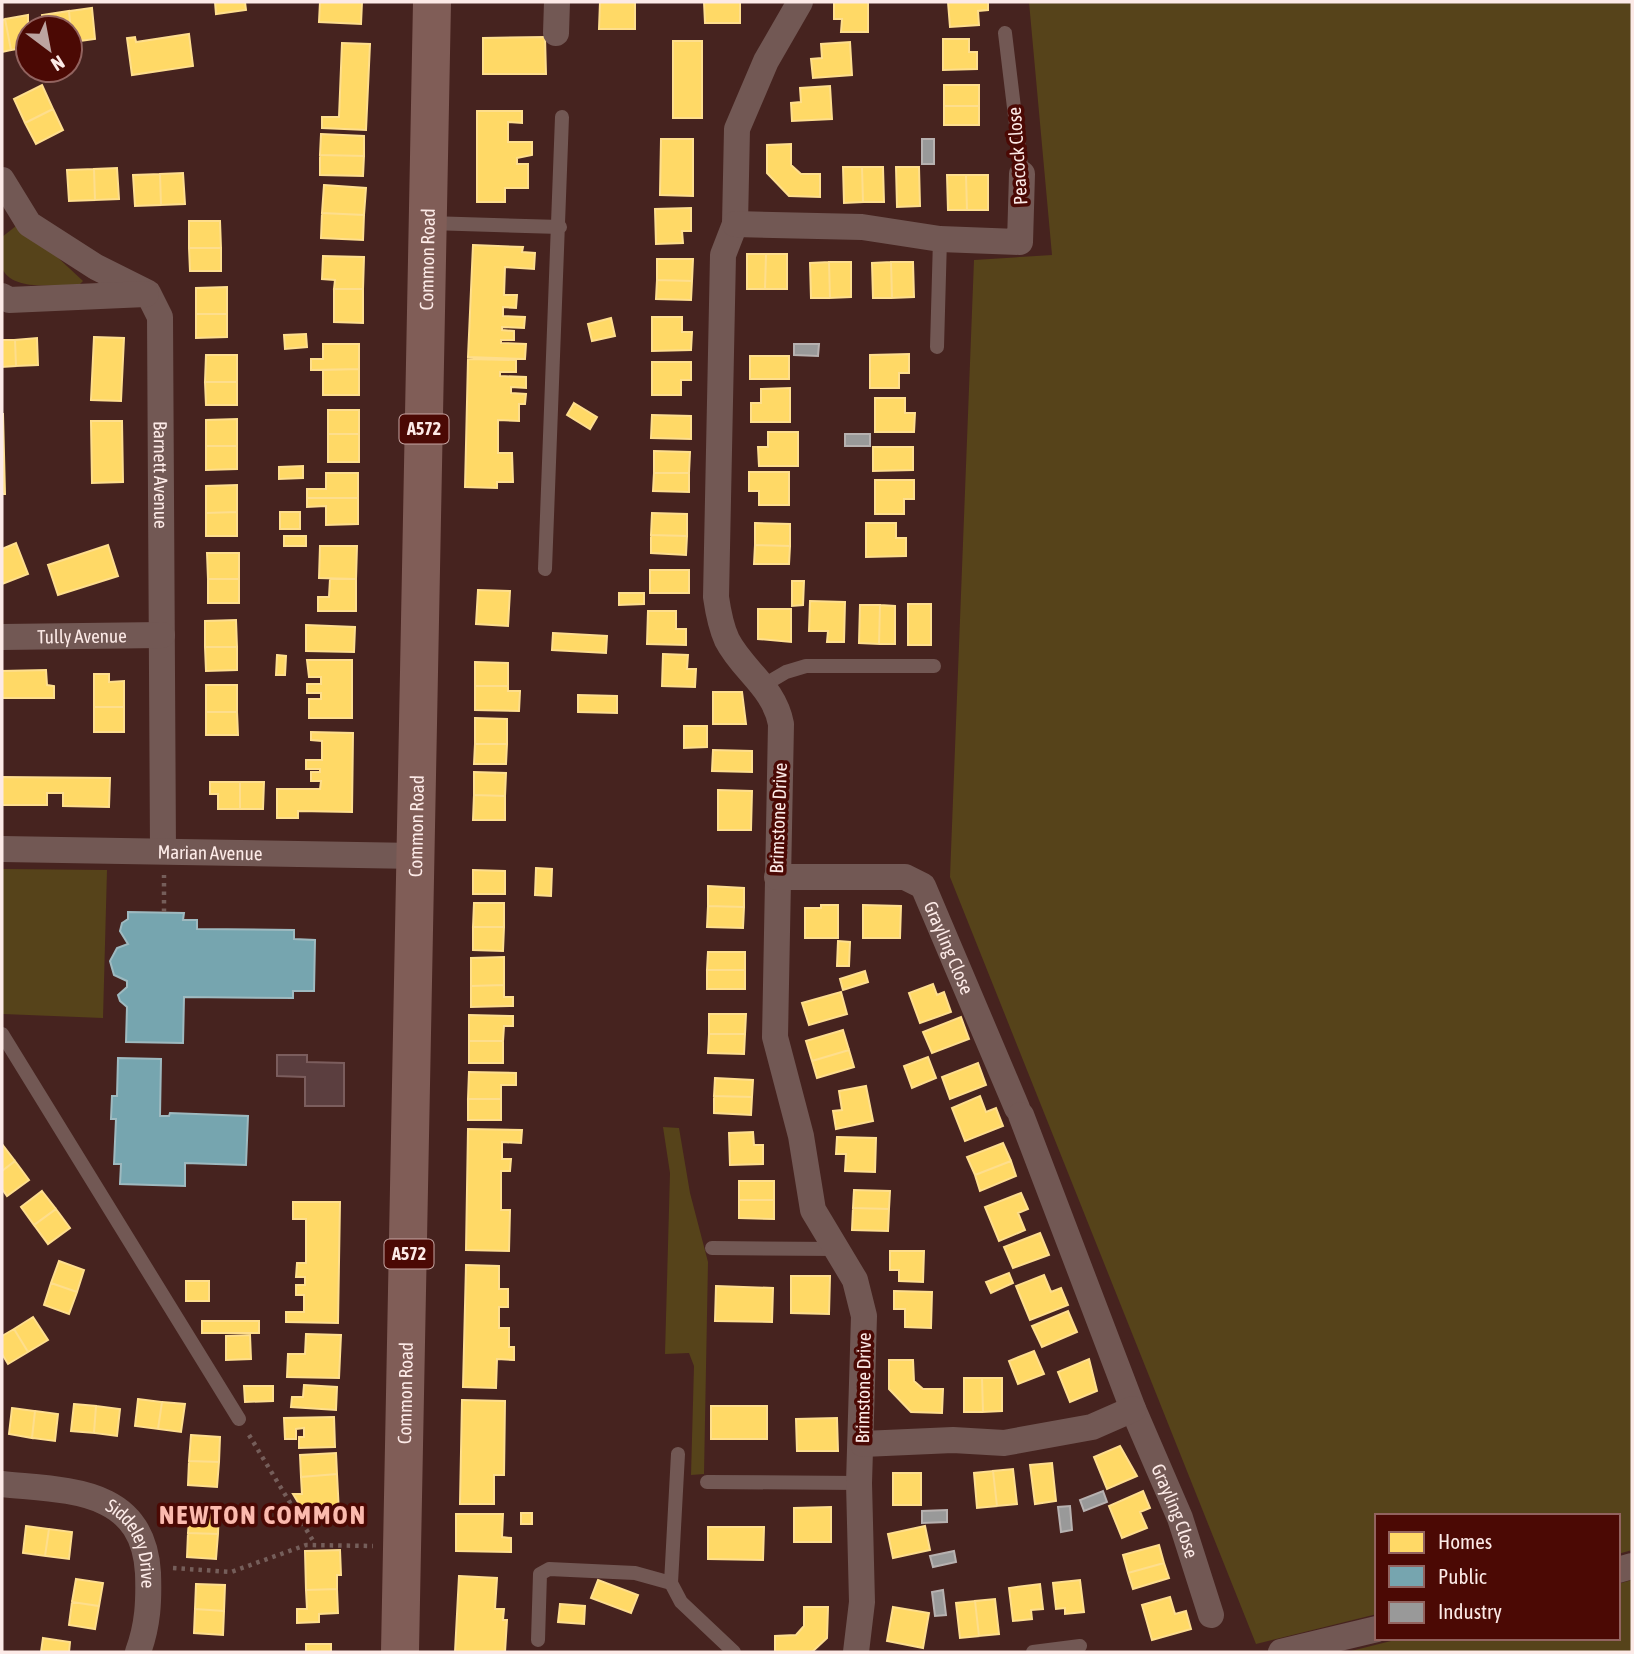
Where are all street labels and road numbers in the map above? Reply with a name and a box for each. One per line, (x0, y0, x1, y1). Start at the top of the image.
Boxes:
street label: Peacock Close (1003, 106, 1031, 206)
street label: Common Road (415, 208, 439, 310)
road number: A572 (400, 414, 448, 444)
street label: Barnett Avenue (150, 421, 172, 529)
street label: Tully Avenue (37, 624, 127, 648)
street label: Brimstone Drive (765, 762, 791, 874)
street label: Common Road (404, 775, 428, 877)
street label: Marian Avenue (157, 841, 263, 864)
street label: Grayling Close (920, 898, 979, 998)
road number: A572 (384, 1240, 434, 1268)
street label: Brimstone Drive (851, 1332, 875, 1444)
street label: Common Road (393, 1342, 417, 1444)
street label: Grayling Close (1147, 1460, 1203, 1561)
street label: Siddeley Drive (102, 1494, 159, 1589)

